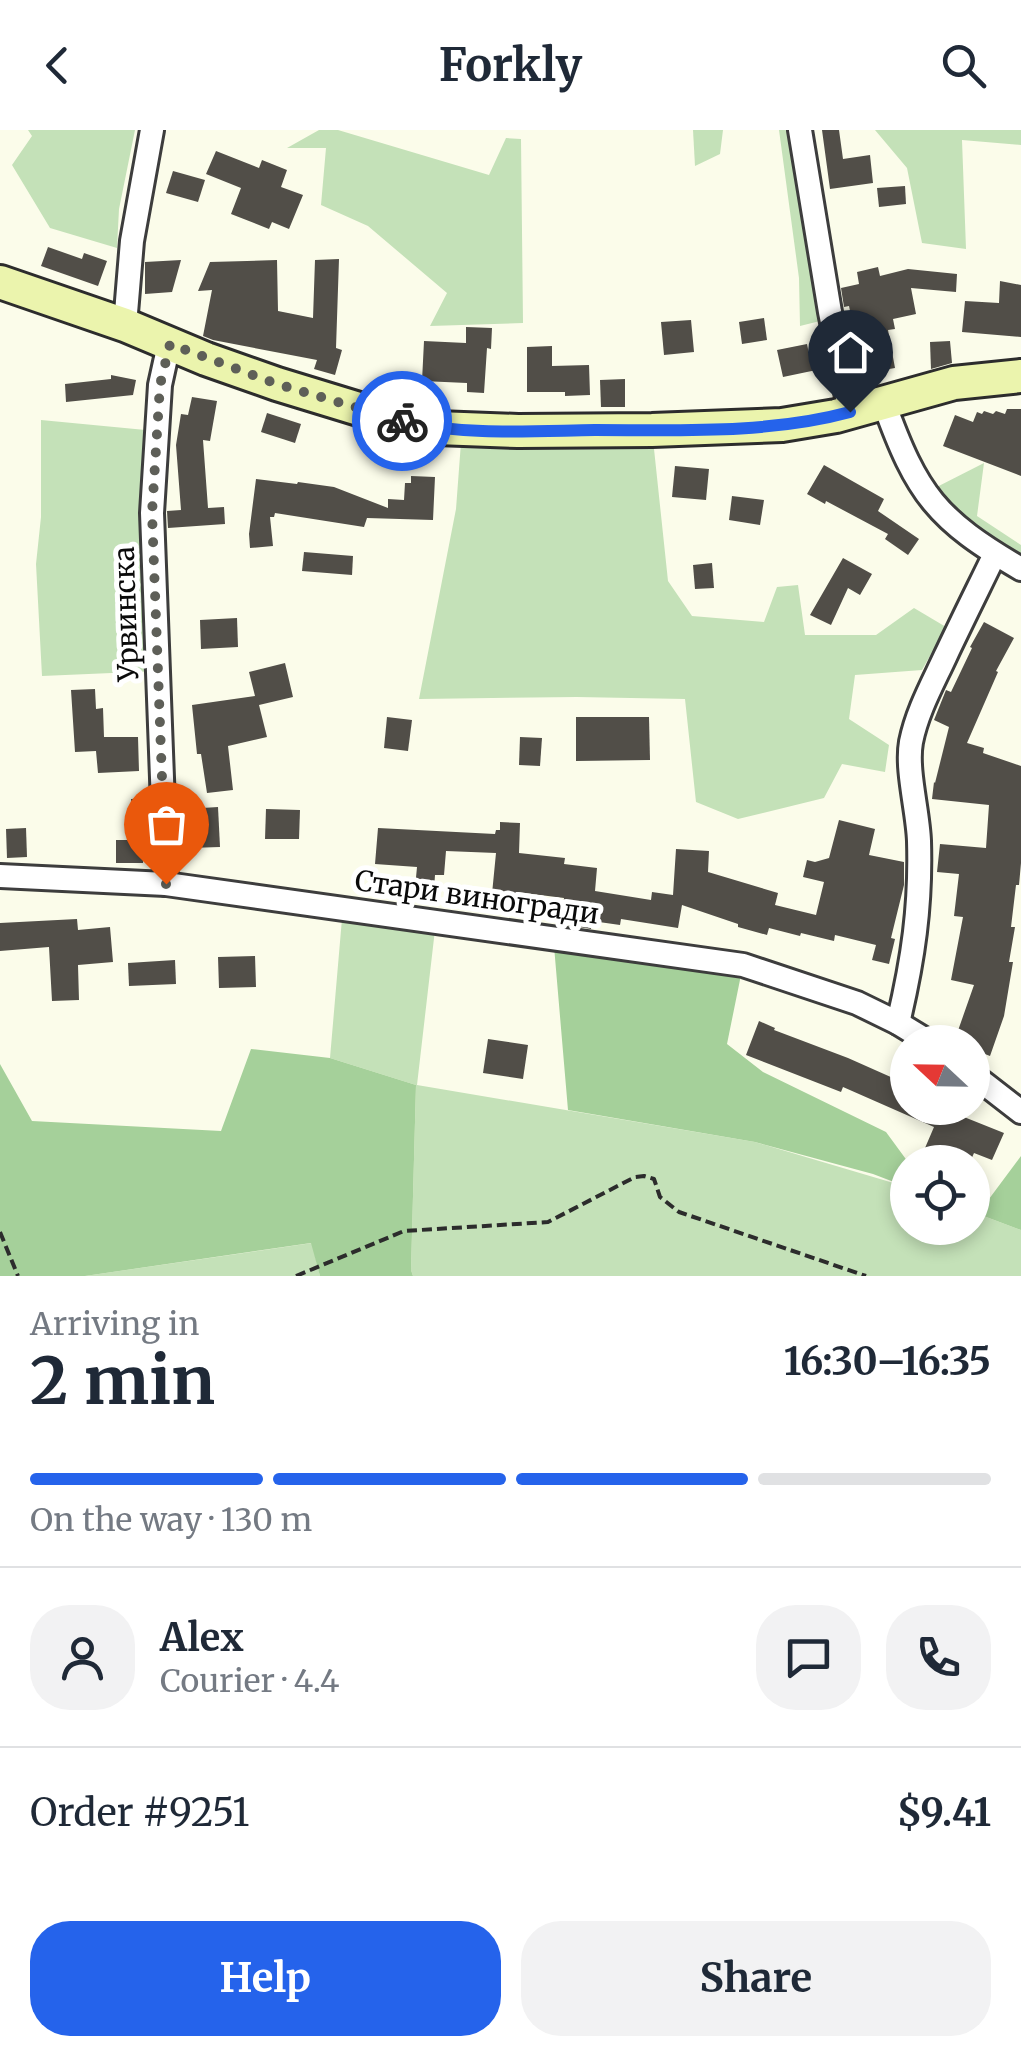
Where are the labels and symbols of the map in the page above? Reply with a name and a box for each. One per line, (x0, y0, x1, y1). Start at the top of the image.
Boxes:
pin (808, 310, 893, 413)
courier (352, 371, 452, 471)
street label: Урвинска (106, 546, 146, 683)
pin (124, 782, 209, 885)
street label: Стари виногради (353, 862, 601, 932)
north arrow (890, 1025, 990, 1125)

